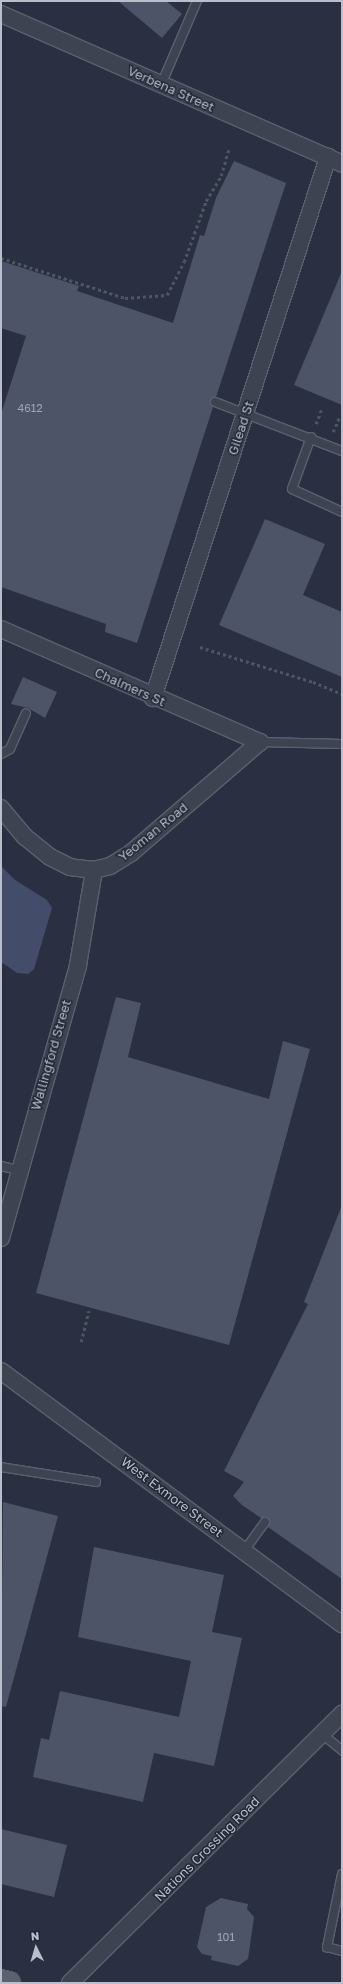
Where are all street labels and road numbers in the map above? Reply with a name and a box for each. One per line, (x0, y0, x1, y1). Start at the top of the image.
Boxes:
street label: Verbena Street (125, 63, 217, 115)
street label: Gilead St (225, 399, 257, 457)
street label: Chalmers St (92, 664, 168, 710)
street label: Yeoman Road (115, 799, 191, 865)
street label: Wallingford Street (28, 998, 74, 1112)
street label: West Exmore Street (118, 1454, 226, 1540)
street label: Nations Crossing Road (151, 1793, 263, 1905)

